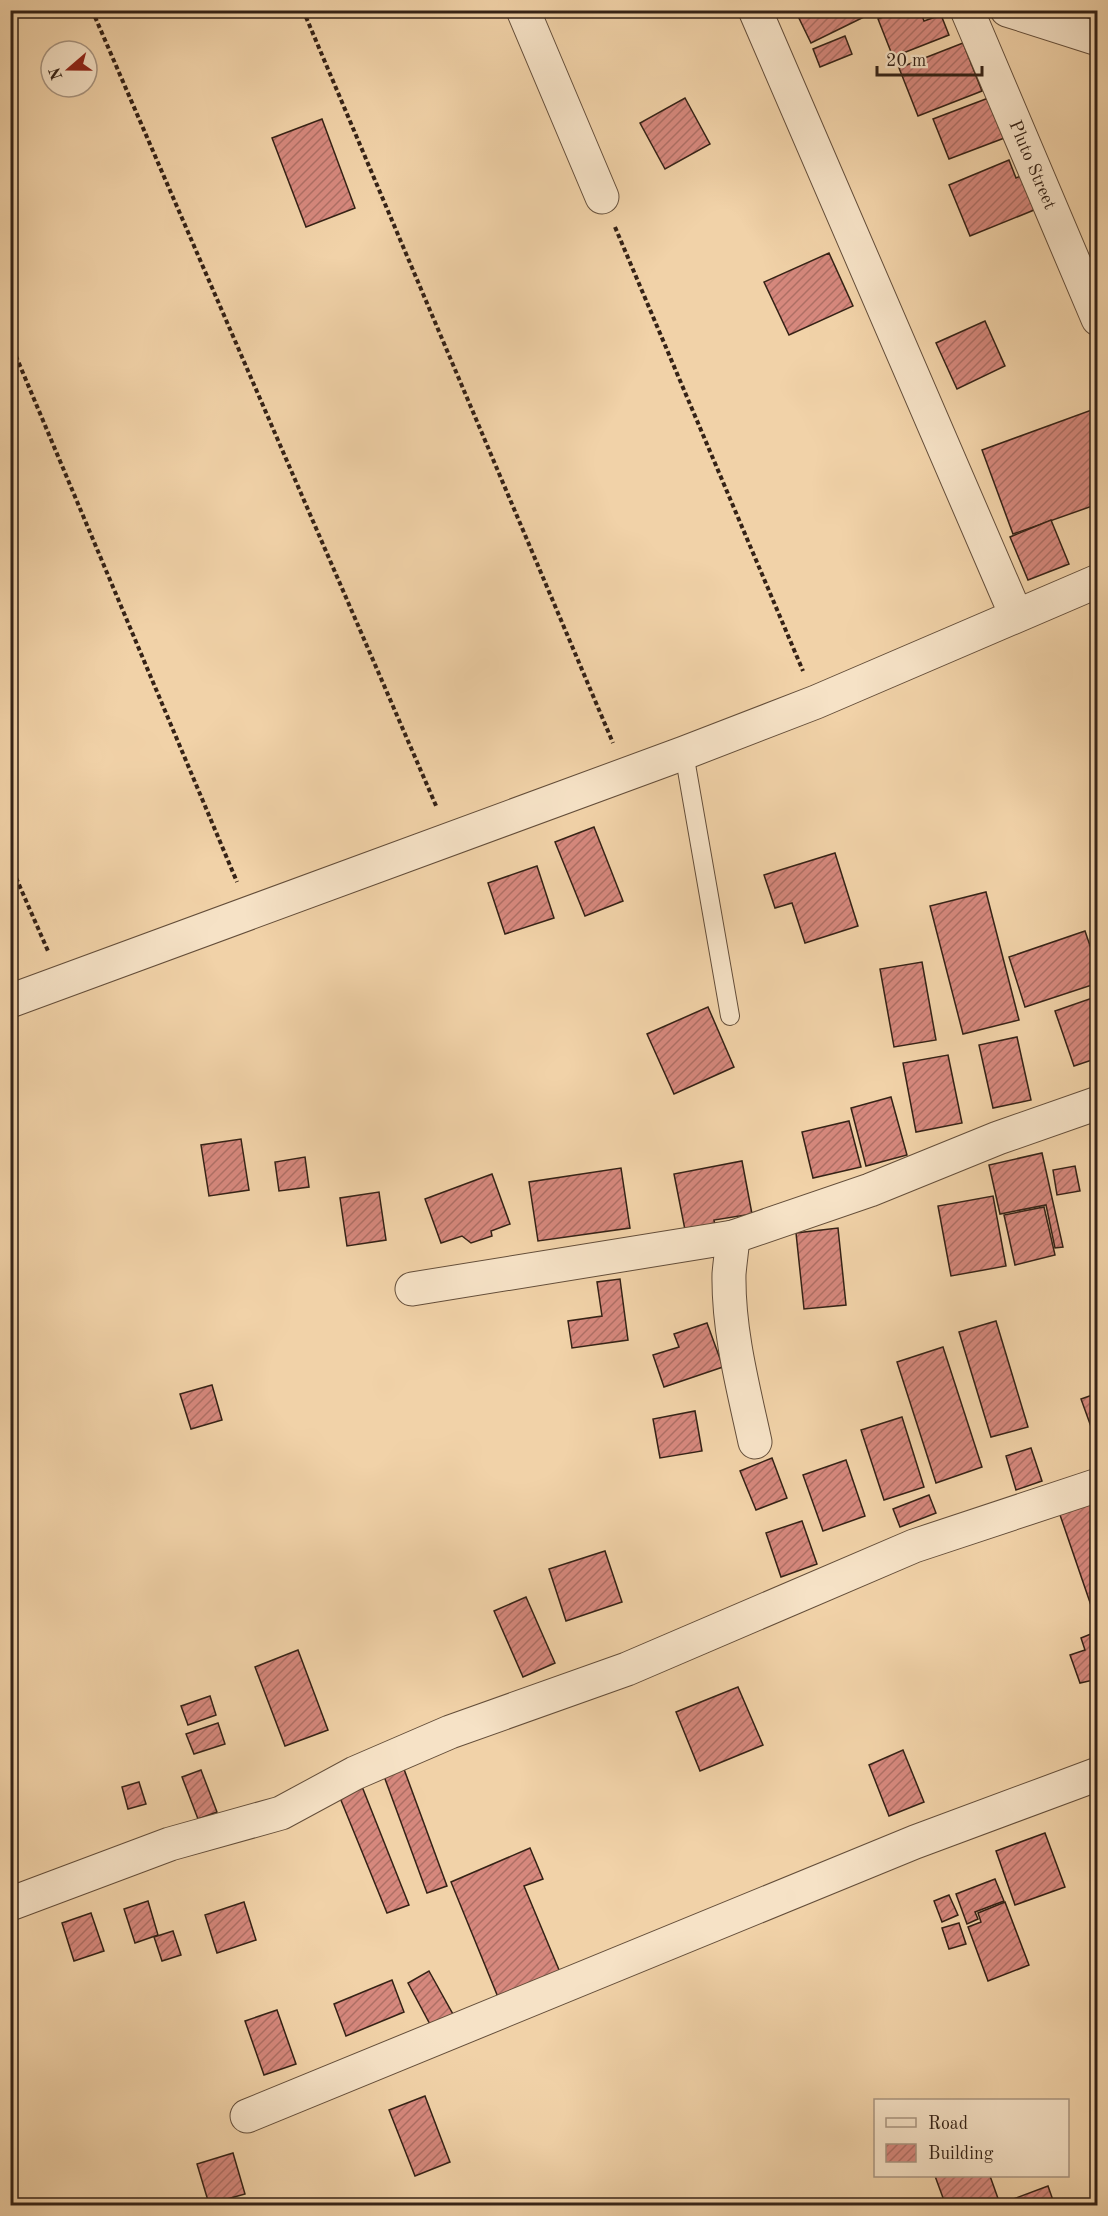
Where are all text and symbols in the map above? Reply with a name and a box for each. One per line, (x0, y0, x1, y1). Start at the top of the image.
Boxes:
north arrow (39, 39, 99, 99)
scale bar (877, 39, 982, 77)
text: 20 m (886, 52, 926, 70)
text: N (47, 64, 66, 82)
street label: Pluto Street (1005, 118, 1059, 212)
legend (874, 2099, 1069, 2177)
text: Road (928, 2115, 968, 2133)
text: Building (928, 2145, 994, 2163)

